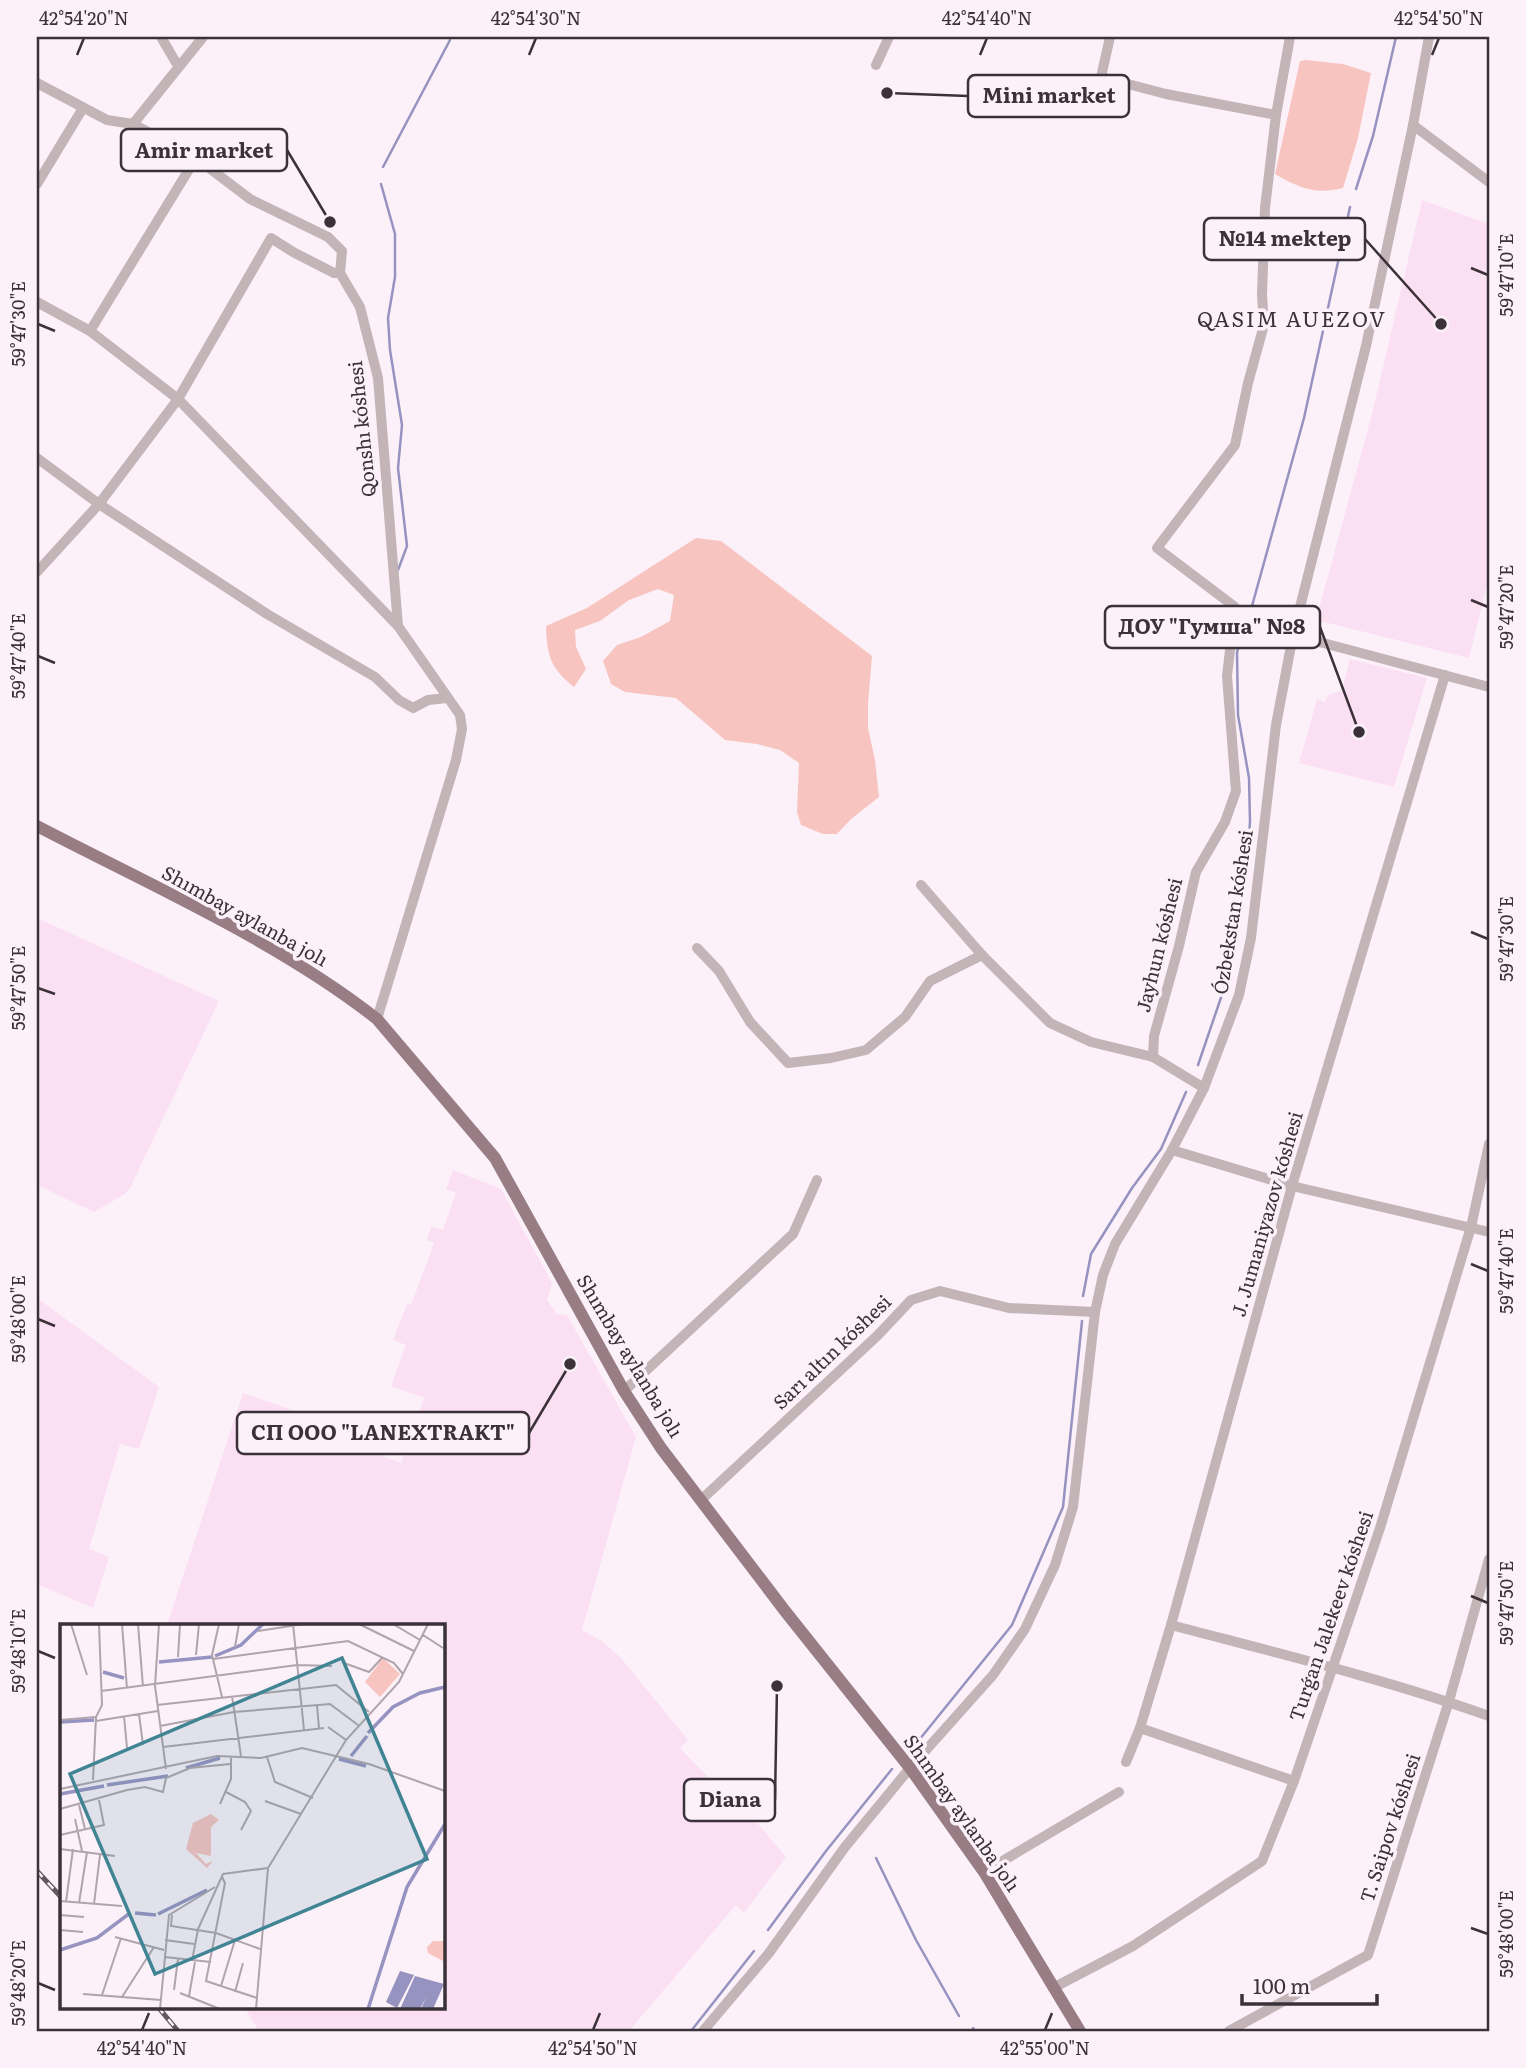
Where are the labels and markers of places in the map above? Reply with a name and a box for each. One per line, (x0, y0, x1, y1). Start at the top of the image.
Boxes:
callout: Mini market (968, 75, 1129, 117)
callout: Amir market (121, 129, 287, 171)
callout: №14 mektep (1204, 218, 1365, 260)
callout: ДОУ "Гумша" №8 (1105, 606, 1320, 648)
callout: СП ООО "LANEXTRAKT" (237, 1412, 529, 1454)
callout: Diana (684, 1779, 775, 1821)

